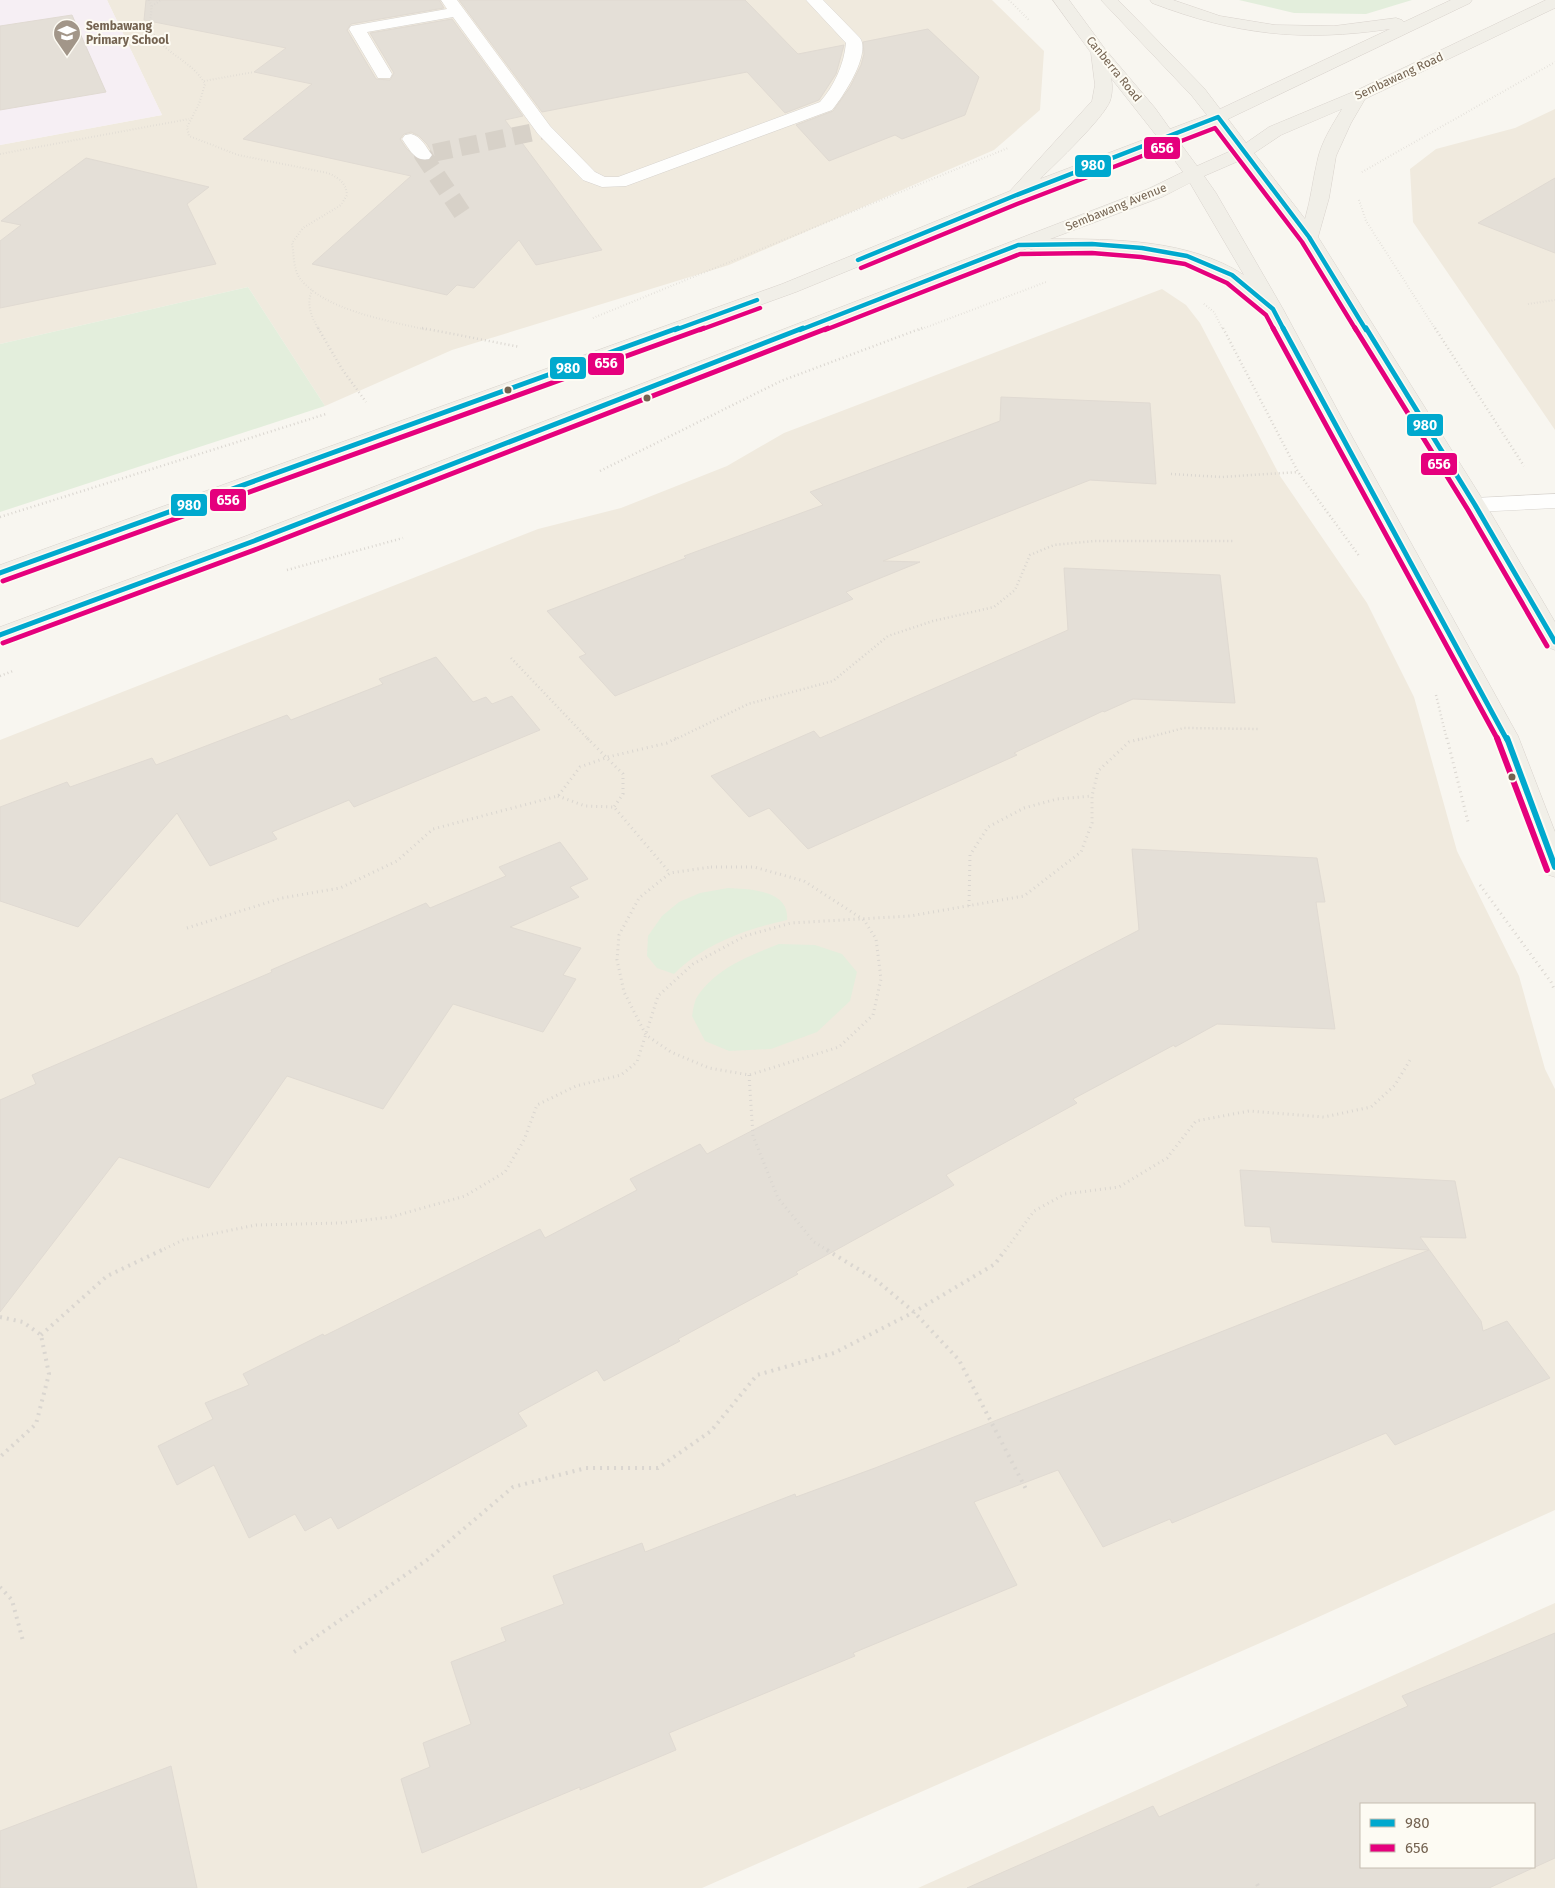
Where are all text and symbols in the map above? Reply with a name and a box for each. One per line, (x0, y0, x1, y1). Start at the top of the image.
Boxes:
school or university icon: Sembawang Primary School (52, 18, 82, 57)
place label: Sembawang Primary School (86, 19, 169, 47)
street label: Canberra Road (1083, 33, 1145, 105)
street label: Sembawang Road (1353, 49, 1445, 103)
line badge: 656 (1143, 136, 1181, 160)
text: 656 (1150, 140, 1174, 157)
line badge: 980 (1074, 154, 1112, 178)
text: 980 (1081, 157, 1105, 174)
street label: Sembawang Avenue (1063, 180, 1169, 234)
line badge: 656 (587, 352, 625, 376)
text: 656 (594, 355, 618, 372)
line badge: 980 (549, 356, 587, 380)
text: 980 (556, 360, 580, 377)
unlabelled marker (503, 385, 513, 395)
unlabelled marker (642, 393, 652, 403)
line badge: 980 (1406, 413, 1444, 437)
text: 980 (1413, 417, 1437, 434)
line badge: 656 (1420, 452, 1458, 476)
text: 656 (1427, 456, 1451, 473)
line badge: 656 (209, 488, 247, 512)
text: 656 (216, 492, 240, 509)
line badge: 980 (170, 493, 208, 517)
text: 980 (177, 497, 201, 514)
unlabelled marker (1507, 772, 1517, 782)
legend (1360, 1803, 1535, 1868)
text: 980 (1405, 1814, 1430, 1832)
text: 656 (1405, 1839, 1428, 1857)

